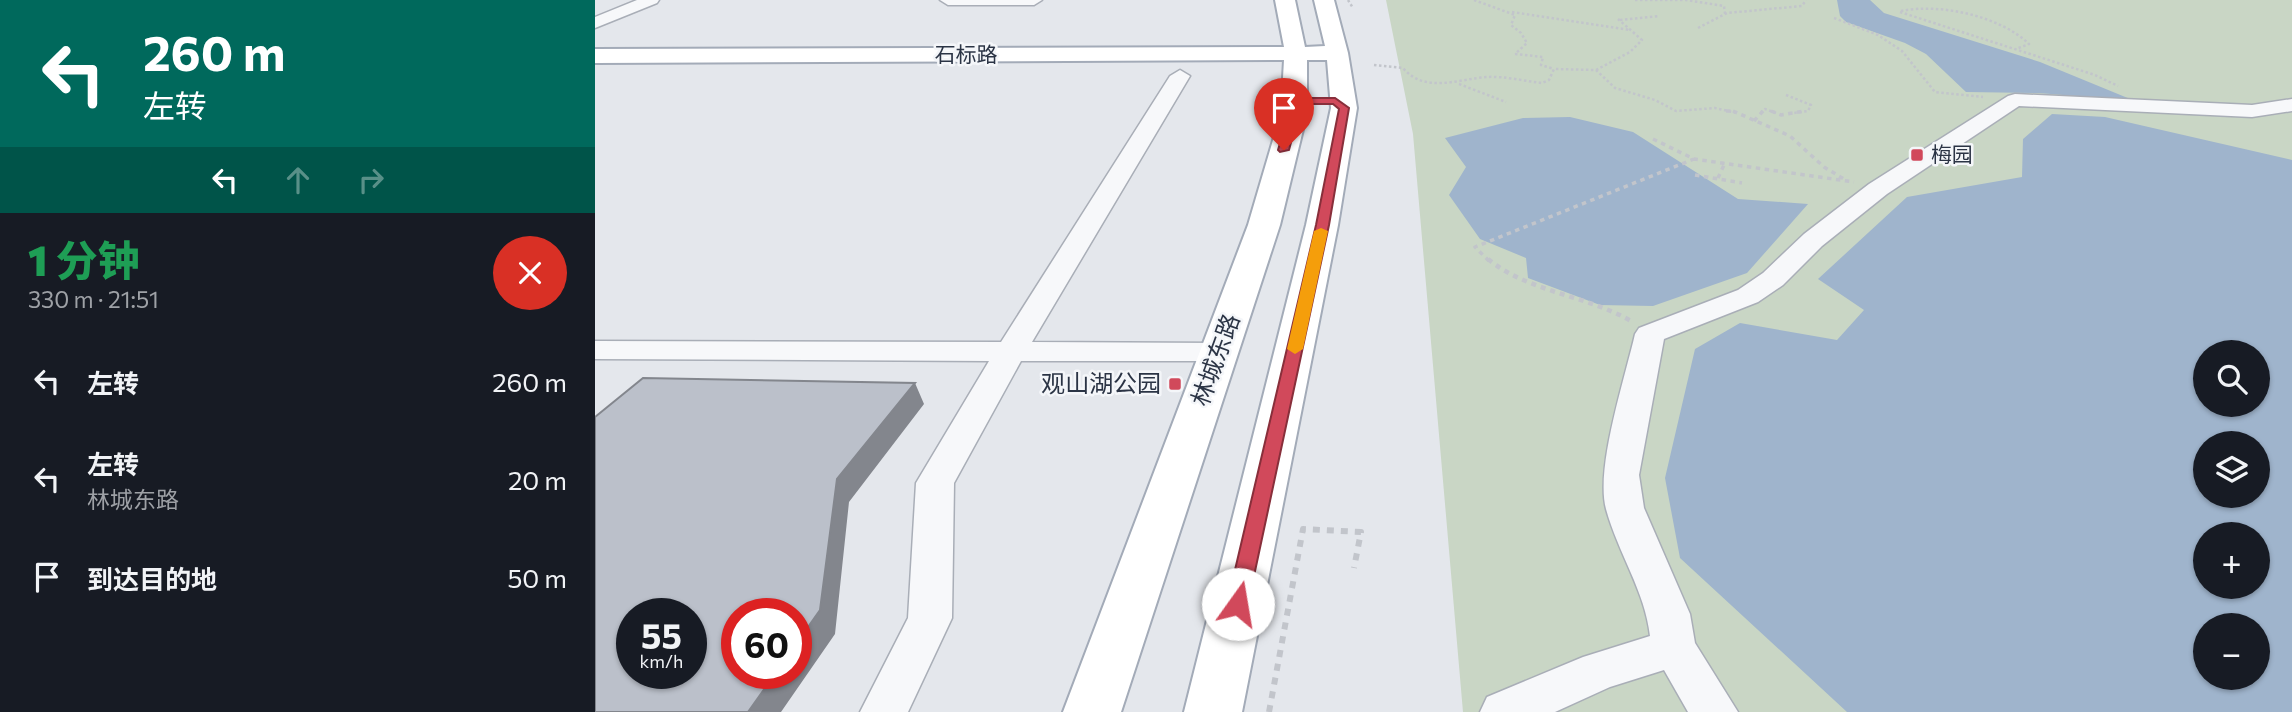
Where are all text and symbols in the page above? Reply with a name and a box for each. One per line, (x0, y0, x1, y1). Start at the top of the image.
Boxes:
text: 260 m (143, 21, 285, 81)
icon: left (28, 28, 119, 119)
street label: 石标路 (935, 41, 998, 66)
pin (1254, 78, 1314, 150)
text: 左转 (143, 85, 207, 125)
icon: arrive (1265, 89, 1303, 127)
place label: 梅园 (1931, 141, 1973, 166)
marker: 梅园 (1909, 147, 1925, 163)
icon: left (206, 161, 244, 199)
icon: ahead (279, 161, 317, 199)
icon: right (352, 161, 390, 199)
text: 1 分钟 (28, 233, 140, 285)
button: close (493, 236, 567, 310)
text: 330 m · 21:51 (28, 285, 159, 313)
street label: 林城东路 (1185, 309, 1245, 410)
map controls (2193, 340, 2270, 690)
button: search (2193, 340, 2270, 417)
icon: left (28, 362, 66, 400)
text: 260 m (492, 366, 567, 397)
text: 左转 (87, 367, 139, 398)
place label: 观山湖公园 (1041, 368, 1161, 397)
marker: 观山湖公园 (1167, 376, 1183, 392)
button: layers (2193, 431, 2270, 508)
text: 左转 (87, 448, 139, 479)
icon: left (28, 460, 66, 498)
text: 20 m (508, 464, 567, 495)
text: 林城东路 (87, 485, 179, 513)
button: + (2193, 522, 2270, 599)
icon: arrive (28, 558, 66, 596)
text: 50 m (507, 562, 567, 593)
text: 到达目的地 (87, 563, 217, 594)
position arrow (1201, 567, 1275, 641)
speed limit sign: 60 (721, 598, 812, 689)
text: 55 (641, 613, 682, 656)
button: − (2193, 613, 2270, 690)
text: km/h (640, 650, 683, 672)

